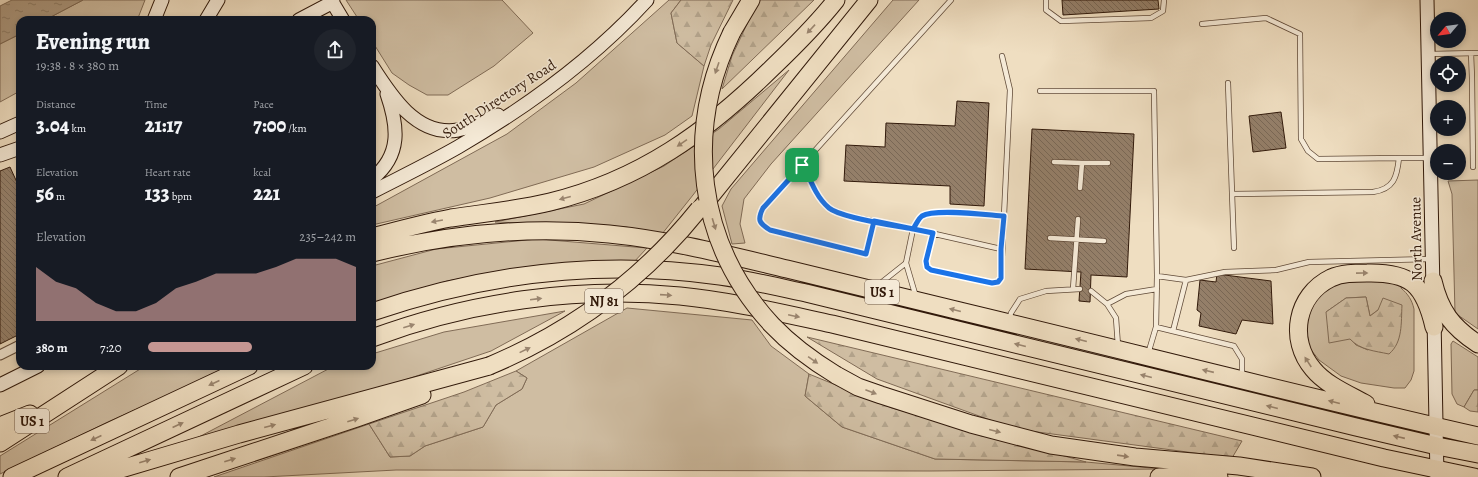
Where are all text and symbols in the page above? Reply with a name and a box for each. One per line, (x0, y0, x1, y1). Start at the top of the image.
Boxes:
north arrow (1430, 12, 1466, 48)
map controls (1430, 12, 1466, 180)
one-way arrow (806, 24, 815, 34)
text: Evening run (36, 27, 150, 57)
button: share (314, 29, 356, 71)
street label: South Directory Road (438, 54, 561, 143)
button: locate (1430, 56, 1466, 92)
text: 19:38 · 8 × 380 m (36, 57, 119, 74)
one-way arrow (714, 63, 720, 75)
text: Distance (36, 97, 75, 112)
text: Time (145, 97, 168, 112)
text: Pace (253, 97, 274, 112)
button: + (1430, 100, 1466, 136)
text: 3.04 (36, 112, 69, 139)
text: 21:17 (145, 112, 182, 139)
text: 7:00 (253, 112, 286, 139)
text: km (69, 121, 86, 136)
text: /km (286, 121, 307, 136)
one-way arrow (677, 140, 688, 147)
button: − (1430, 144, 1466, 180)
pin (785, 148, 819, 182)
icon: arrive (791, 154, 813, 176)
text: Elevation (36, 165, 78, 180)
text: Heart rate (145, 165, 191, 180)
text: kcal (253, 165, 271, 180)
text: 56 (36, 180, 54, 207)
text: 133 (145, 180, 170, 207)
text: 221 (253, 180, 280, 207)
text: m (54, 189, 65, 204)
text: bpm (170, 189, 192, 204)
one-way arrow (559, 195, 571, 201)
street label: North Avenue (1405, 196, 1427, 281)
one-way arrow (431, 218, 443, 224)
one-way arrow (711, 218, 717, 230)
text: Elevation (36, 228, 86, 245)
text: 235–242 m (299, 228, 356, 245)
one-way arrow (1356, 270, 1369, 276)
road number: US 1 (865, 280, 899, 304)
road number: NJ 81 (585, 289, 623, 313)
one-way arrow (660, 292, 672, 299)
one-way arrow (530, 295, 542, 302)
one-way arrow (949, 306, 961, 312)
one-way arrow (788, 313, 800, 319)
one-way arrow (403, 323, 415, 329)
one-way arrow (1075, 337, 1088, 343)
text: 380 m (36, 339, 68, 356)
text: 7:20 (100, 339, 122, 356)
one-way arrow (1013, 342, 1026, 348)
one-way arrow (519, 347, 531, 353)
one-way arrow (808, 356, 819, 364)
one-way arrow (1304, 357, 1312, 367)
one-way arrow (1202, 368, 1214, 374)
one-way arrow (1140, 373, 1152, 379)
one-way arrow (208, 380, 219, 386)
one-way arrow (866, 389, 878, 395)
one-way arrow (1328, 398, 1340, 404)
one-way arrow (1266, 404, 1278, 410)
road number: US 1 (15, 409, 49, 433)
one-way arrow (347, 416, 359, 422)
one-way arrow (173, 422, 184, 428)
one-way arrow (264, 423, 276, 429)
one-way arrow (989, 428, 1001, 434)
one-way arrow (1392, 434, 1405, 440)
one-way arrow (90, 435, 101, 441)
one-way arrow (1117, 453, 1129, 459)
one-way arrow (224, 457, 236, 463)
one-way arrow (139, 458, 151, 464)

